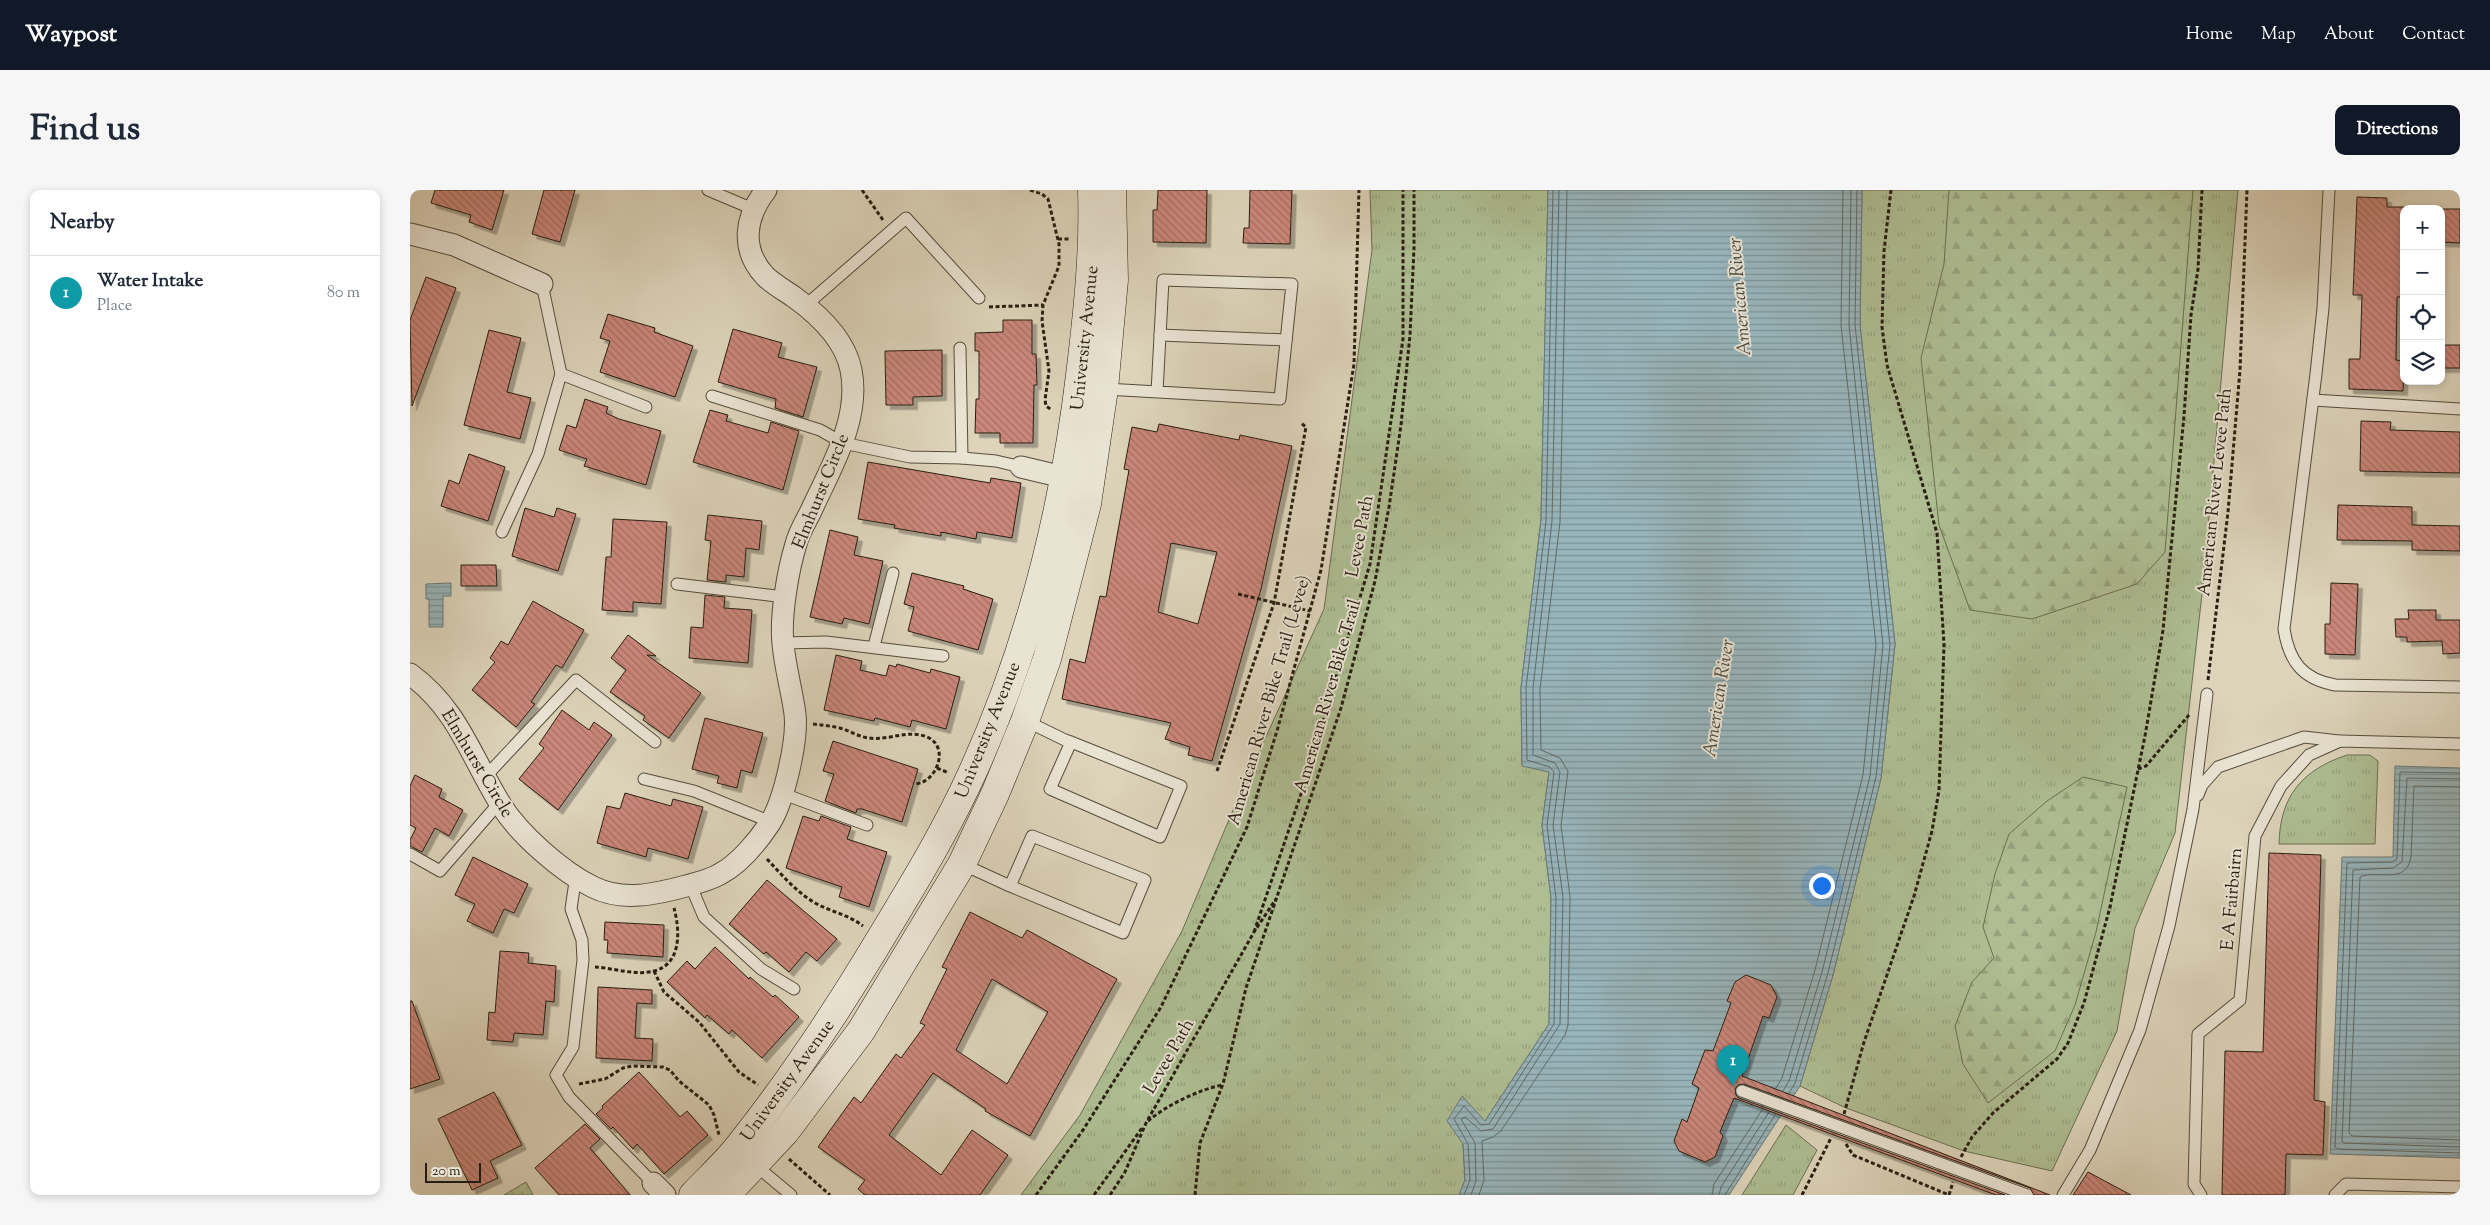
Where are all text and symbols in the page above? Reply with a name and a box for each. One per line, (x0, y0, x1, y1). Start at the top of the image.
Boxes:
text: Waypost (25, 18, 117, 52)
text: Home (2186, 22, 2233, 48)
text: Map (2261, 22, 2296, 48)
text: About (2324, 22, 2374, 48)
text: Contact (2402, 22, 2465, 48)
text: Find us (30, 105, 140, 156)
button: Directions (2335, 105, 2460, 155)
map controls (2400, 205, 2445, 385)
button: + (2400, 205, 2445, 250)
text: Nearby (50, 208, 115, 238)
water label: American River (1722, 236, 1759, 357)
button: − (2400, 250, 2445, 295)
street label: University Avenue (1065, 264, 1107, 412)
text: Water Intake (97, 268, 203, 295)
text: 1 (63, 282, 69, 305)
text: 80 m (327, 282, 360, 305)
text: Place (97, 295, 132, 318)
button: locate (2400, 295, 2445, 340)
button: layers (2400, 340, 2445, 385)
street label: American River Levee Path (2192, 386, 2240, 598)
street label: Elmhurst Circle (787, 430, 857, 553)
street label: Levee Path (1340, 493, 1382, 580)
street label: American River Bike Trail (Levee) (1222, 572, 1318, 829)
street label: American River Bike Trail (1289, 597, 1369, 797)
water label: American River (1697, 637, 1742, 759)
street label: University Avenue (950, 658, 1028, 803)
street label: Elmhurst Circle (434, 705, 519, 823)
street label: E A Fairbairn (2216, 846, 2250, 952)
your location (1809, 873, 1835, 899)
street label: Levee Path (1138, 1014, 1202, 1100)
street label: University Avenue (735, 1015, 842, 1148)
pin: 1 (1717, 1045, 1749, 1086)
scale bar (425, 1160, 481, 1183)
text: 20 m (432, 1162, 461, 1182)

